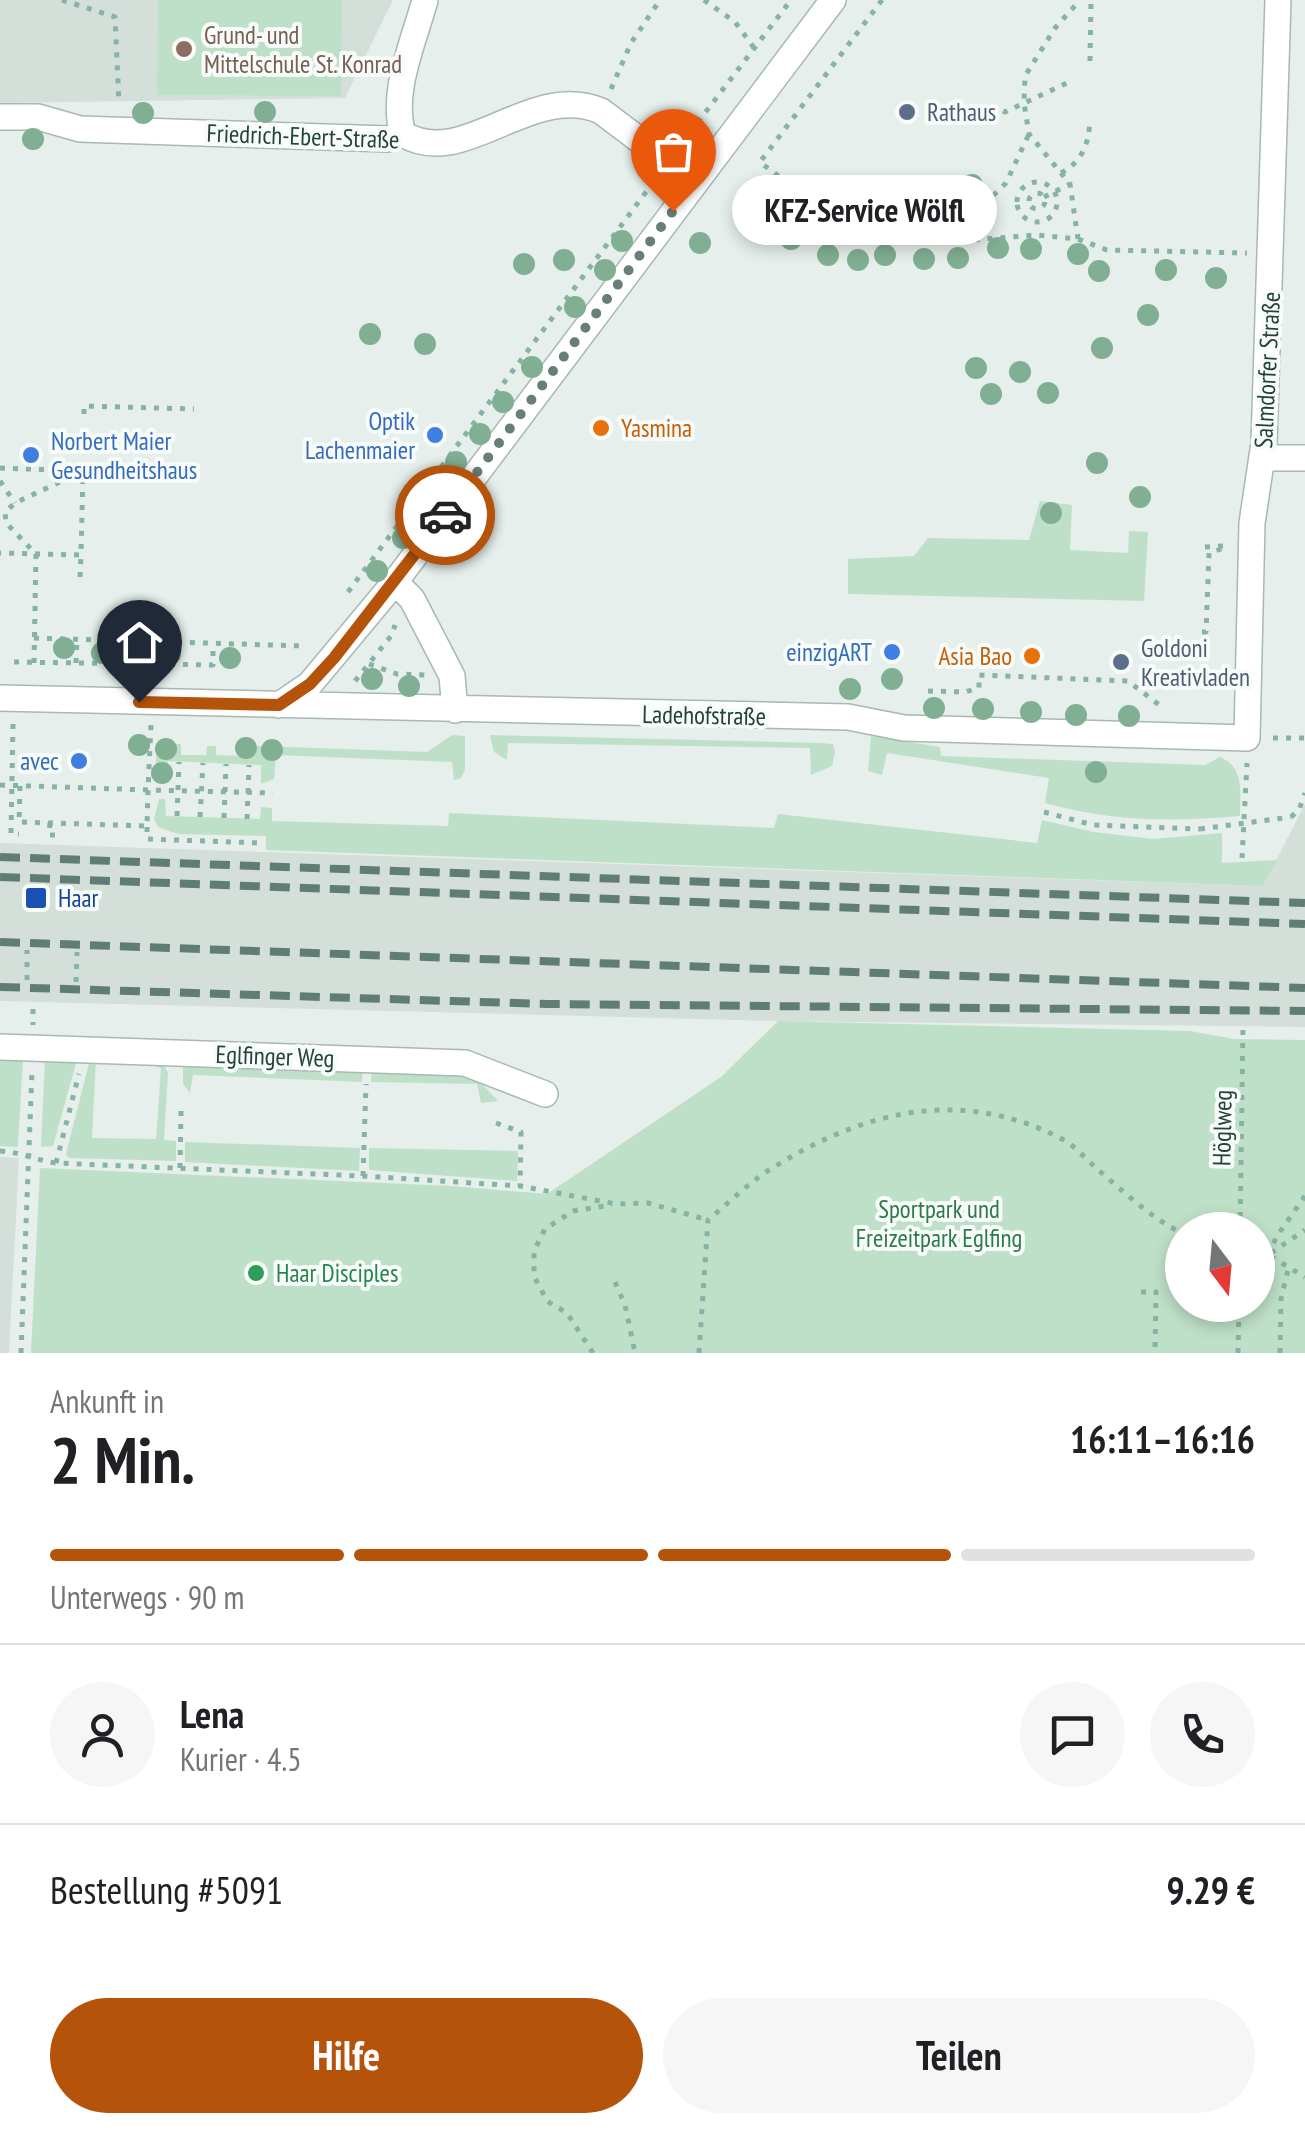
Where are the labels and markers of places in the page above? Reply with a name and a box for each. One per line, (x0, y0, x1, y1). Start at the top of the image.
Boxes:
place label: Grund- und Mittelschule St. Konrad (204, 19, 402, 80)
marker: Grund- und Mittelschule St. Konrad (173, 38, 195, 60)
place label: Rathaus (927, 96, 996, 128)
marker: Rathaus (896, 101, 918, 123)
pin (631, 109, 716, 212)
callout: KFZ-Service Wölfl (733, 176, 998, 246)
place label: Optik Lachenmaier (305, 405, 415, 466)
place label: Yasmina (621, 412, 692, 444)
marker: Yasmina (590, 417, 612, 439)
marker: Optik Lachenmaier (424, 424, 446, 446)
place label: Norbert Maier Gesundheitshaus (51, 425, 197, 486)
marker: Norbert Maier Gesundheitshaus (20, 444, 42, 466)
pin (97, 600, 182, 703)
place label: Goldoni Kreativladen (1141, 632, 1250, 693)
place label: einzigART (786, 636, 872, 668)
place label: Asia Bao (938, 640, 1012, 672)
marker: einzigART (881, 641, 903, 663)
marker: Asia Bao (1021, 645, 1043, 667)
marker: Goldoni Kreativladen (1110, 651, 1132, 673)
place label: avec (20, 745, 59, 777)
marker: avec (68, 750, 90, 772)
place label: Haar (58, 882, 98, 914)
marker: Haar (23, 885, 49, 911)
place label: Haar Disciples (276, 1257, 398, 1289)
marker: Haar Disciples (245, 1262, 267, 1284)

